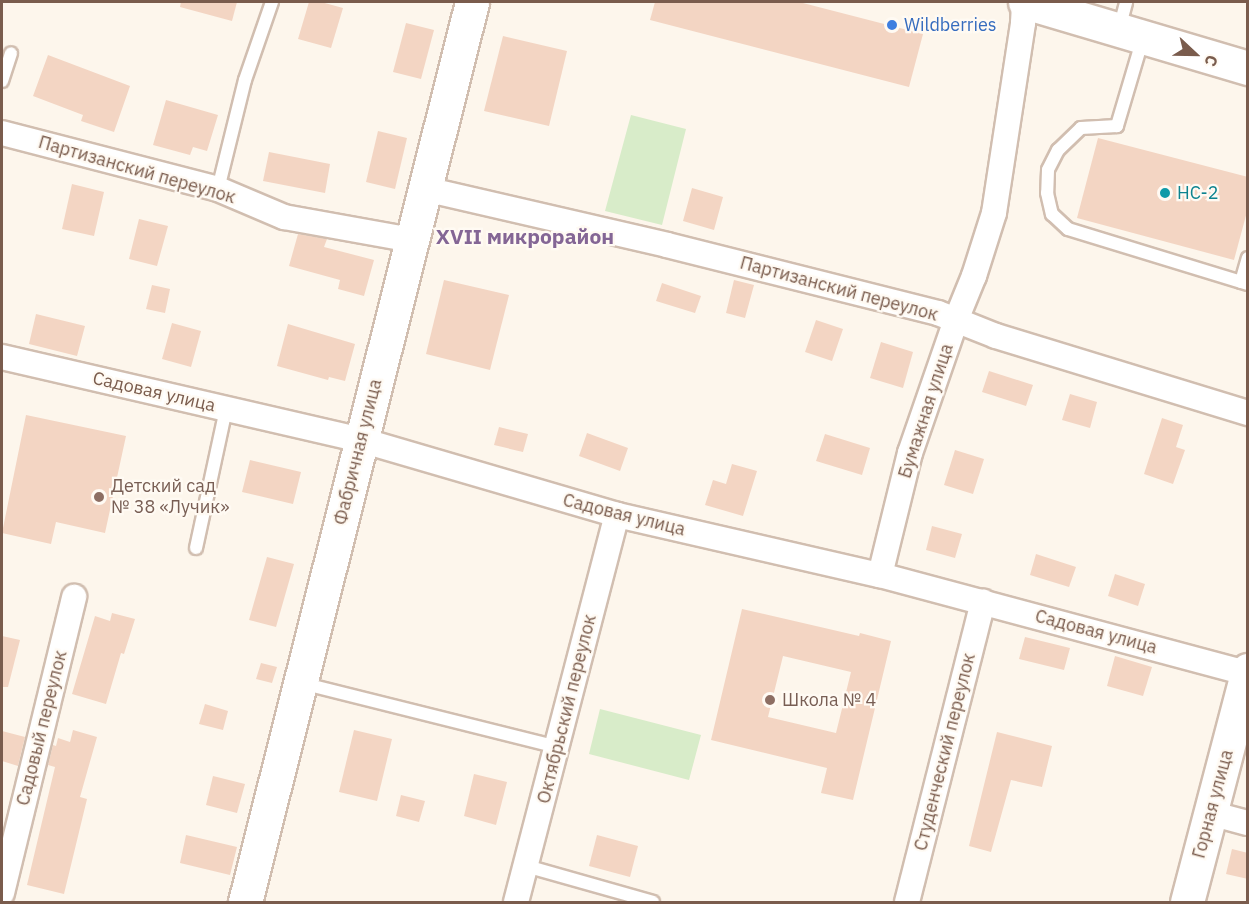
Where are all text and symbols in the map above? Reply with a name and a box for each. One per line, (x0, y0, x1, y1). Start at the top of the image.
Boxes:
place label: Wildberries (904, 14, 997, 36)
marker: Wildberries (885, 18, 899, 32)
north arrow (1165, 24, 1225, 84)
text: С (1200, 52, 1223, 69)
street label: Партизанский переулок (36, 131, 238, 209)
place label: НС-2 (1177, 182, 1219, 204)
marker: НС-2 (1158, 186, 1172, 200)
district label: XVII микрорайон (436, 223, 614, 249)
street label: Партизанский переулок (738, 252, 940, 326)
street label: Бумажная улица (894, 341, 958, 481)
street label: Садовая улица (91, 367, 217, 417)
street label: Фабричная улица (329, 377, 387, 527)
place label: Детский сад № 38 «Лучик» (111, 476, 229, 518)
street label: Садовая улица (561, 489, 687, 541)
marker: Детский сад № 38 «Лучик» (92, 490, 106, 504)
street label: Садовая улица (1033, 605, 1159, 659)
street label: Октябрьский переулок (533, 612, 601, 806)
street label: Садовый переулок (12, 648, 72, 808)
street label: Студенческий переулок (910, 651, 980, 853)
place label: Школа № 4 (782, 689, 876, 711)
marker: Школа № 4 (763, 693, 777, 707)
street label: Горная улица (1188, 747, 1238, 861)

